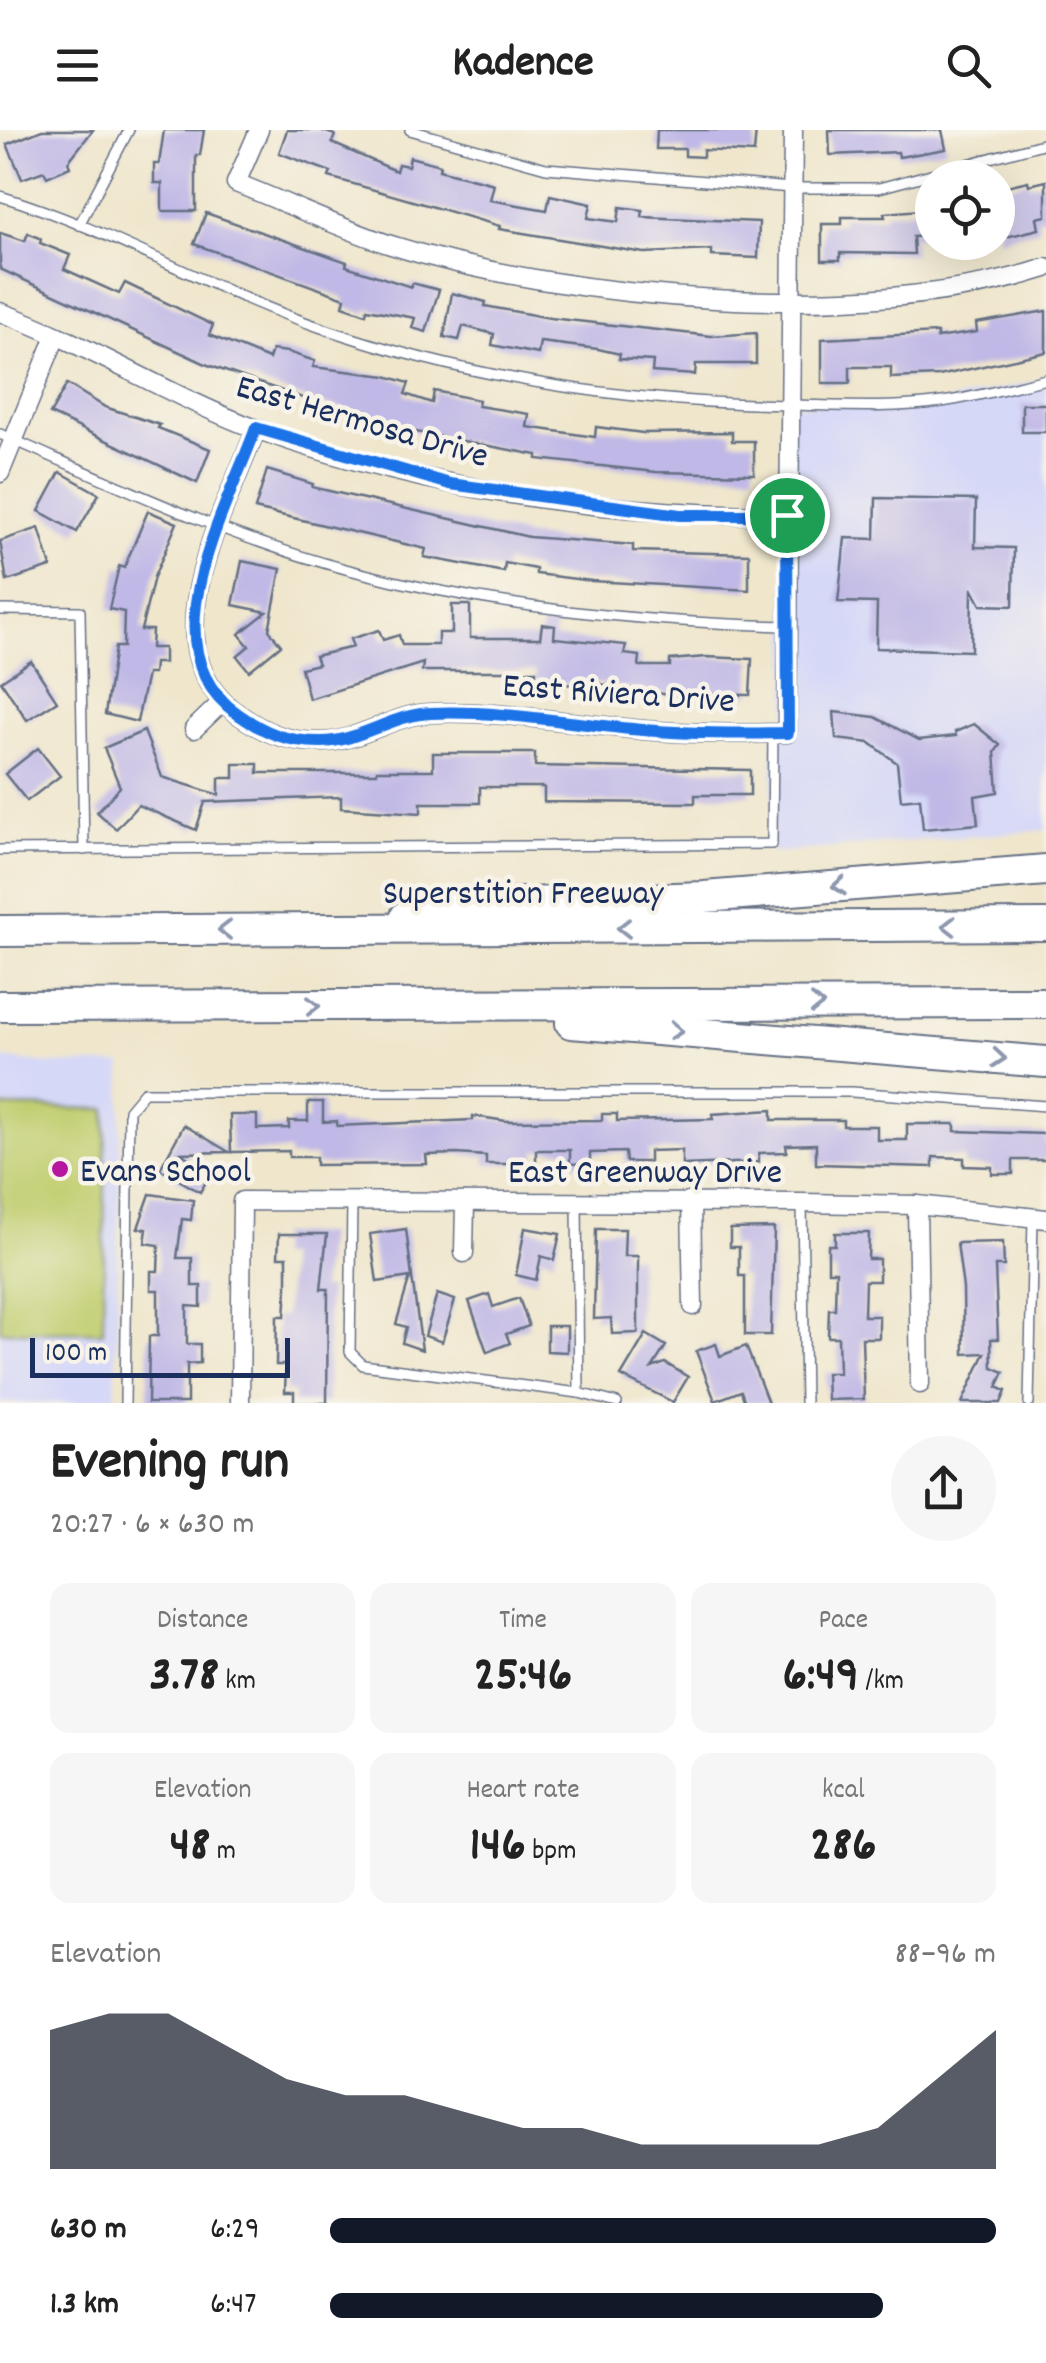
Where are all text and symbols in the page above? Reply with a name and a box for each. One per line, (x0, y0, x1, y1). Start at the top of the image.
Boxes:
text: Kadence (452, 33, 594, 97)
icon: menu (50, 38, 105, 93)
icon: search (941, 38, 996, 93)
map controls (915, 160, 1015, 260)
button: locate (915, 160, 1015, 260)
street label: East Hermosa Drive (230, 364, 494, 484)
pin (745, 473, 830, 558)
icon: arrive (760, 488, 815, 543)
street label: East Riviera Drive (501, 663, 736, 729)
street label: Superstition Freeway (383, 871, 664, 921)
one-way arrow (830, 875, 846, 897)
one-way arrow (940, 915, 956, 937)
one-way arrow (615, 917, 630, 939)
one-way arrow (216, 920, 232, 941)
one-way arrow (810, 993, 825, 1015)
one-way arrow (306, 995, 321, 1017)
one-way arrow (668, 1020, 684, 1042)
one-way arrow (992, 1046, 1008, 1068)
place label: Evans School (80, 1149, 251, 1199)
street label: East Greenway Drive (508, 1150, 782, 1200)
marker: Evans School (49, 1158, 71, 1180)
scale bar (30, 1333, 290, 1378)
text: 100 m (45, 1335, 107, 1375)
text: Evening run (50, 1426, 289, 1505)
button: share (891, 1436, 996, 1541)
text: 20:27 · 6 × 630 m (50, 1503, 254, 1549)
text: Distance (157, 1602, 248, 1642)
text: Time (499, 1602, 547, 1642)
text: Pace (819, 1602, 868, 1642)
text: 3.78 (149, 1642, 219, 1714)
text: 25:46 (474, 1642, 572, 1714)
text: 6:49 (783, 1642, 859, 1714)
text: km (219, 1663, 256, 1703)
text: /km (859, 1663, 904, 1703)
text: Elevation (154, 1772, 251, 1812)
text: Heart rate (466, 1772, 580, 1812)
text: kcal (822, 1772, 865, 1812)
text: 48 (169, 1812, 210, 1884)
text: 146 (470, 1812, 526, 1884)
text: 286 (810, 1812, 877, 1884)
text: m (210, 1833, 236, 1873)
text: bpm (526, 1833, 576, 1873)
text: Elevation (50, 1933, 161, 1979)
text: 88–96 m (895, 1933, 996, 1979)
text: 630 m (50, 2208, 127, 2254)
text: 6:29 (210, 2208, 260, 2254)
text: 1.3 km (50, 2283, 119, 2329)
text: 6:47 (210, 2283, 257, 2329)

